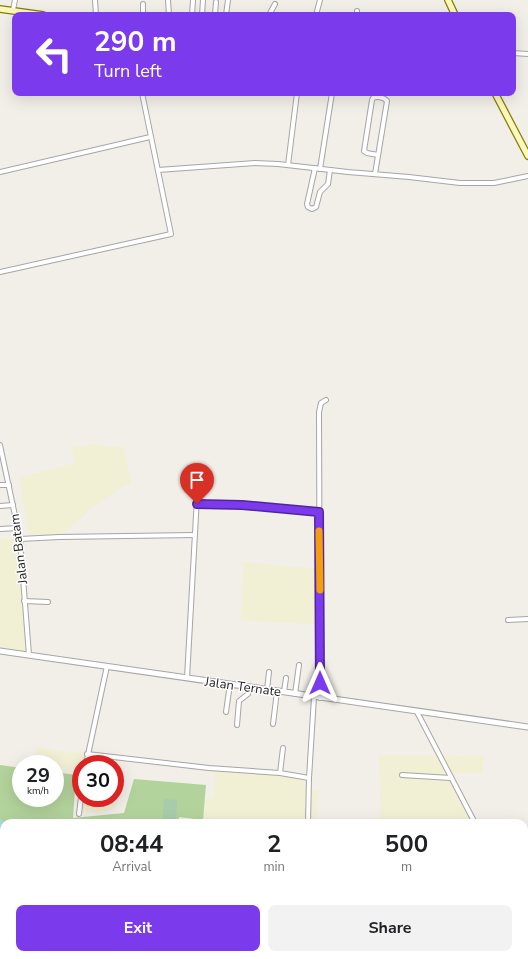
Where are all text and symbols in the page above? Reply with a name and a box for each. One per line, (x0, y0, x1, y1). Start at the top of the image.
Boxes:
text: 290 m (94, 23, 177, 61)
icon: left (28, 28, 80, 80)
text: Turn left (94, 59, 162, 83)
pin (180, 463, 214, 504)
icon: arrive (186, 469, 208, 491)
street label: Jalan Batam (6, 513, 32, 586)
position arrow (299, 662, 341, 704)
street label: Jalan Ternate (203, 673, 282, 701)
speed limit sign: 30 (72, 755, 124, 807)
text: 29 (26, 762, 50, 789)
text: km/h (27, 784, 49, 798)
text: 08:44 (100, 828, 163, 860)
text: 2 (267, 828, 281, 860)
text: 500 (385, 828, 428, 860)
text: Arrival (112, 858, 151, 876)
text: min (263, 858, 285, 876)
text: m (401, 858, 412, 876)
button: Exit (16, 905, 260, 951)
button: Share (268, 905, 512, 951)

